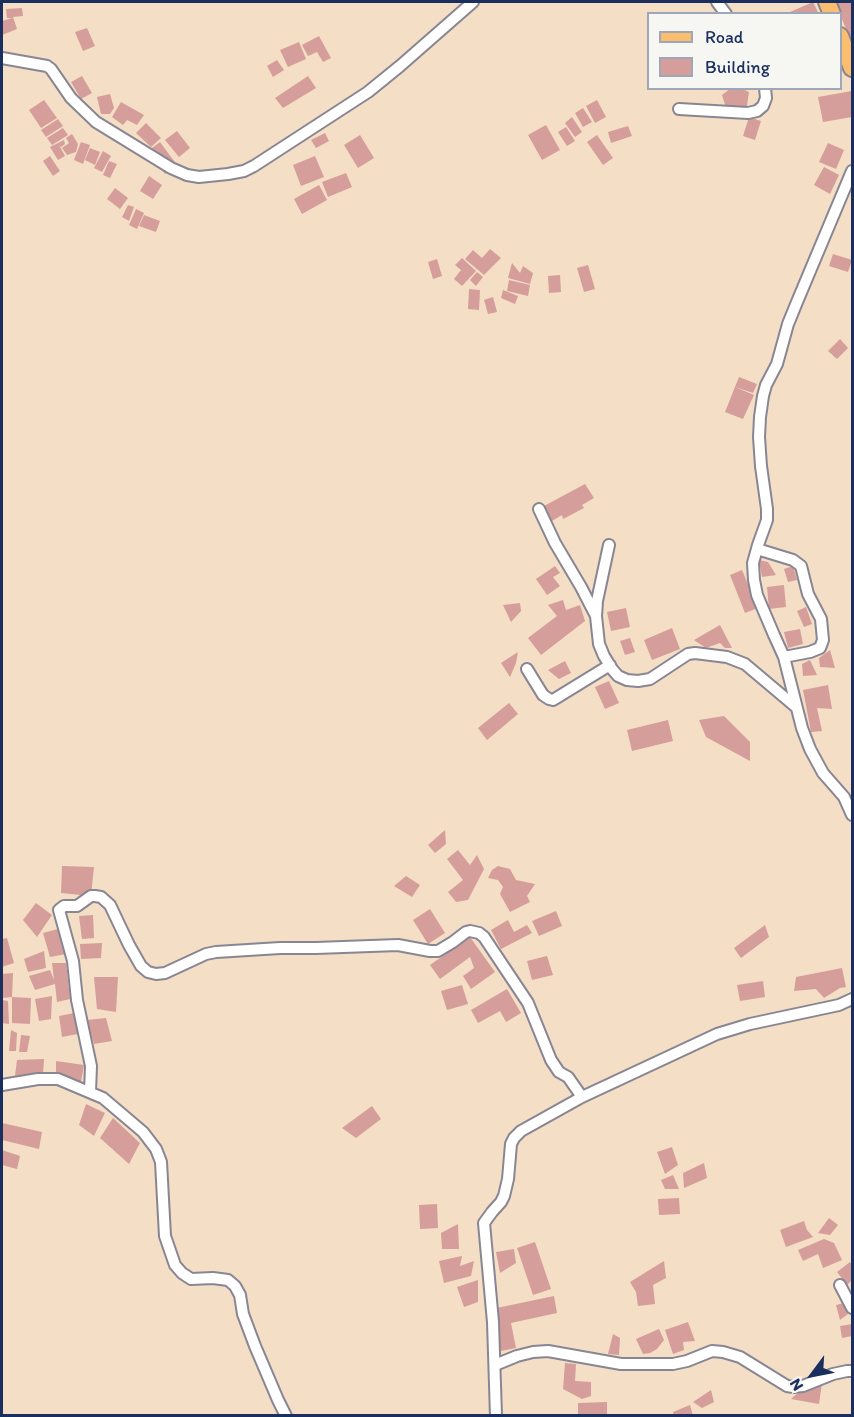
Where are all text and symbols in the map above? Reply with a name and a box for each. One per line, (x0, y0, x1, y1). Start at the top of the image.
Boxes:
legend (647, 12, 842, 90)
text: Road (705, 26, 744, 48)
text: Building (705, 56, 770, 78)
north arrow (782, 1345, 842, 1405)
text: N (785, 1375, 807, 1394)

